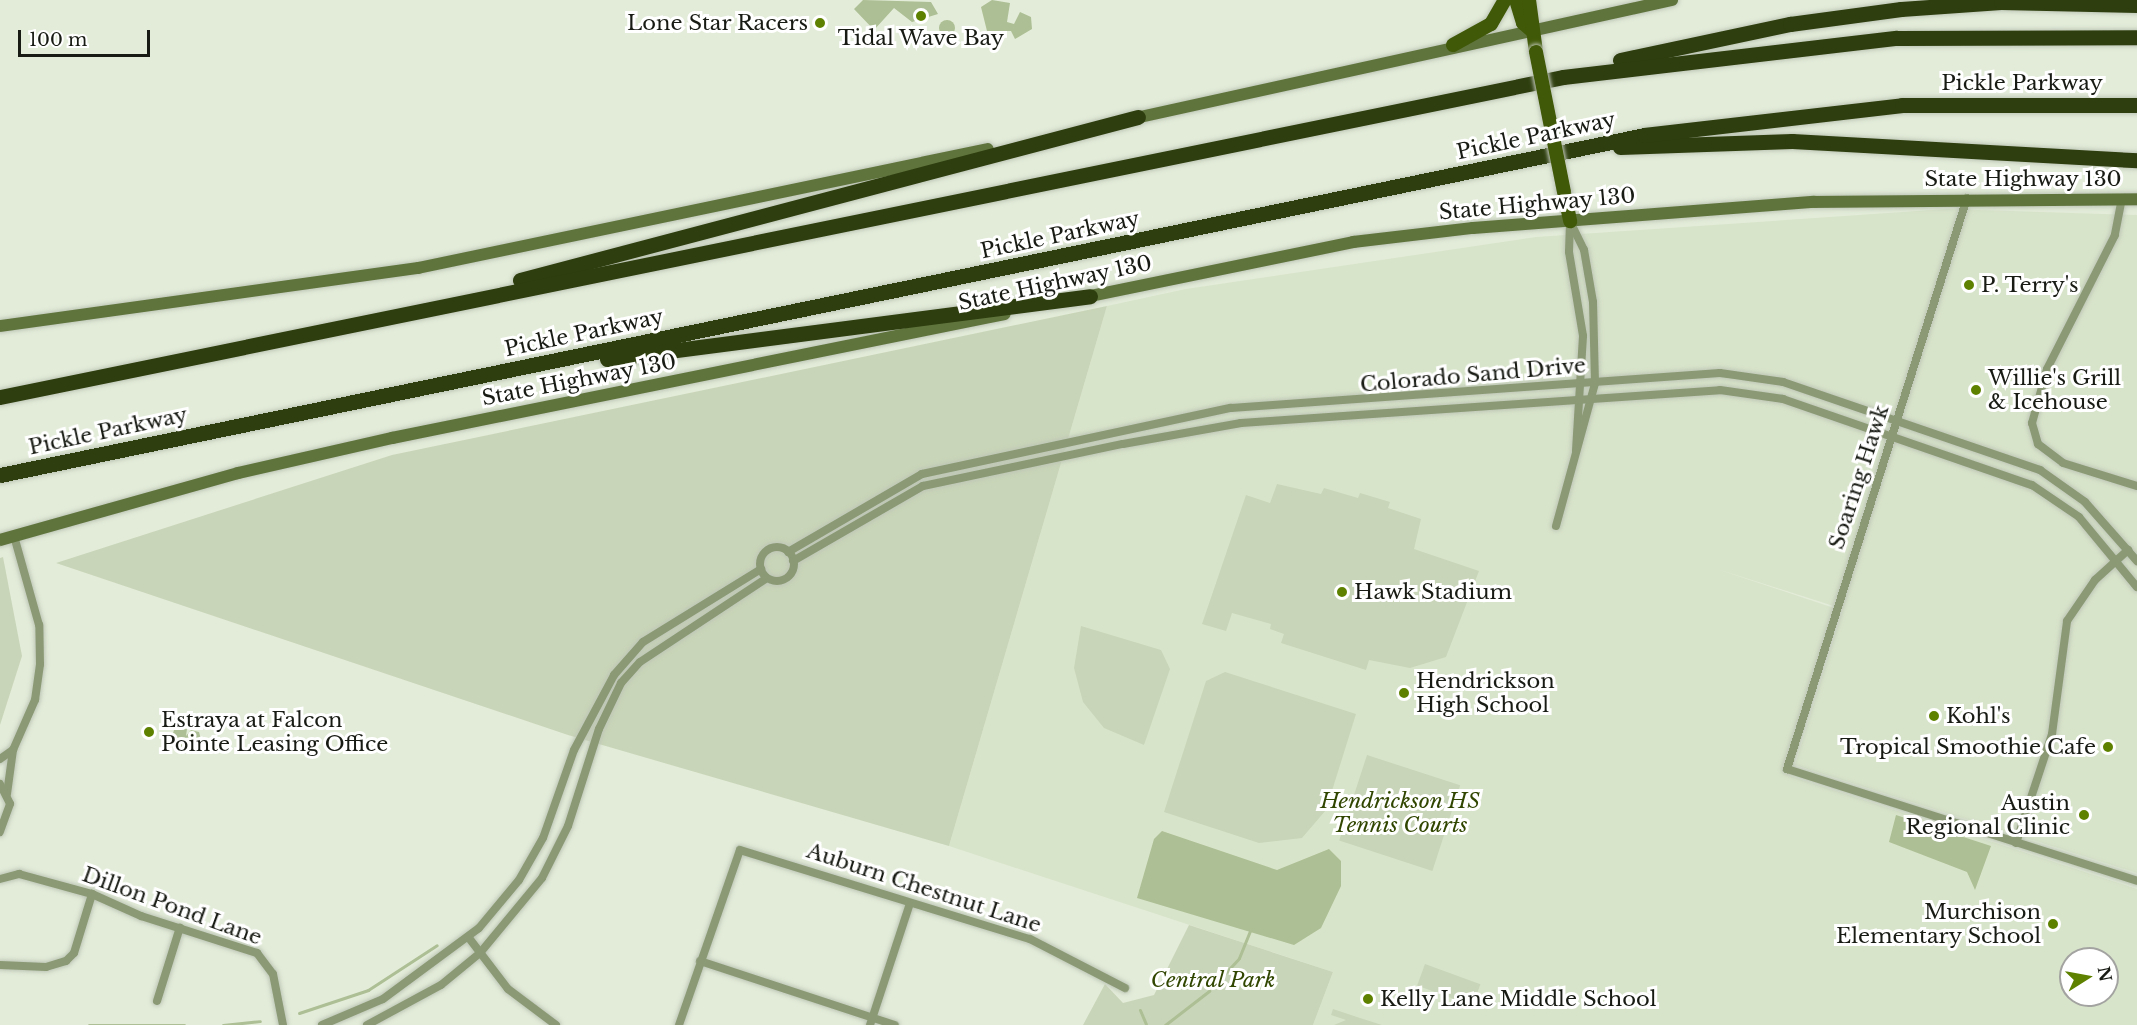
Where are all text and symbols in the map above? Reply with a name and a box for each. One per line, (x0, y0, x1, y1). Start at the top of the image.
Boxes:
marker: Tidal Wave Bay (914, 9, 928, 23)
place label: Lone Star Racers (626, 10, 808, 36)
marker: Lone Star Racers (813, 16, 827, 30)
scale bar (21, 18, 153, 56)
place label: Tidal Wave Bay (837, 25, 1005, 51)
text: 100 m (29, 29, 87, 51)
street label: Pickle Parkway (1941, 70, 2103, 96)
street label: Pickle Parkway (1454, 107, 1618, 165)
street label: State Highway 130 (1924, 166, 2122, 192)
street label: State Highway 130 (1437, 183, 1637, 225)
street label: Pickle Parkway (978, 206, 1142, 264)
street label: State Highway 130 (956, 250, 1154, 316)
place label: P. Terry's (1981, 272, 2079, 298)
marker: P. Terry's (1962, 278, 1976, 292)
street label: Pickle Parkway (502, 304, 666, 362)
street label: State Highway 130 (480, 349, 678, 411)
street label: Colorado Sand Drive (1359, 353, 1587, 397)
place label: Willie's Grill & Icehouse (1988, 365, 2121, 415)
marker: Willie's Grill & Icehouse (1969, 383, 1983, 397)
street label: Pickle Parkway (26, 402, 190, 460)
street label: Soaring Hawk (1824, 402, 1894, 552)
place label: Hawk Stadium (1354, 579, 1512, 605)
marker: Hawk Stadium (1335, 585, 1349, 599)
place label: Hendrickson High School (1416, 668, 1555, 718)
marker: Hendrickson High School (1397, 686, 1411, 700)
place label: Kohl's (1946, 703, 2011, 729)
place label: Estraya at Falcon Pointe Leasing Office (161, 707, 388, 757)
marker: Kohl's (1927, 709, 1941, 723)
marker: Estraya at Falcon Pointe Leasing Office (142, 725, 156, 739)
place label: Tropical Smoothie Cafe (1840, 734, 2096, 760)
marker: Tropical Smoothie Cafe (2101, 740, 2115, 754)
park label: Hendrickson HS Tennis Courts (1320, 788, 1480, 838)
place label: Austin Regional Clinic (1905, 790, 2070, 840)
marker: Austin Regional Clinic (2075, 806, 2093, 824)
street label: Auburn Chestnut Lane (804, 838, 1044, 938)
street label: Dillon Pond Lane (79, 862, 265, 950)
place label: Murchison Elementary School (1835, 899, 2041, 949)
marker: Murchison Elementary School (2046, 917, 2060, 931)
north arrow (2059, 947, 2119, 1007)
text: N (2093, 965, 2116, 983)
park label: Central Park (1150, 967, 1276, 993)
place label: Kelly Lane Middle School (1380, 986, 1657, 1012)
marker: Kelly Lane Middle School (1361, 992, 1375, 1006)

